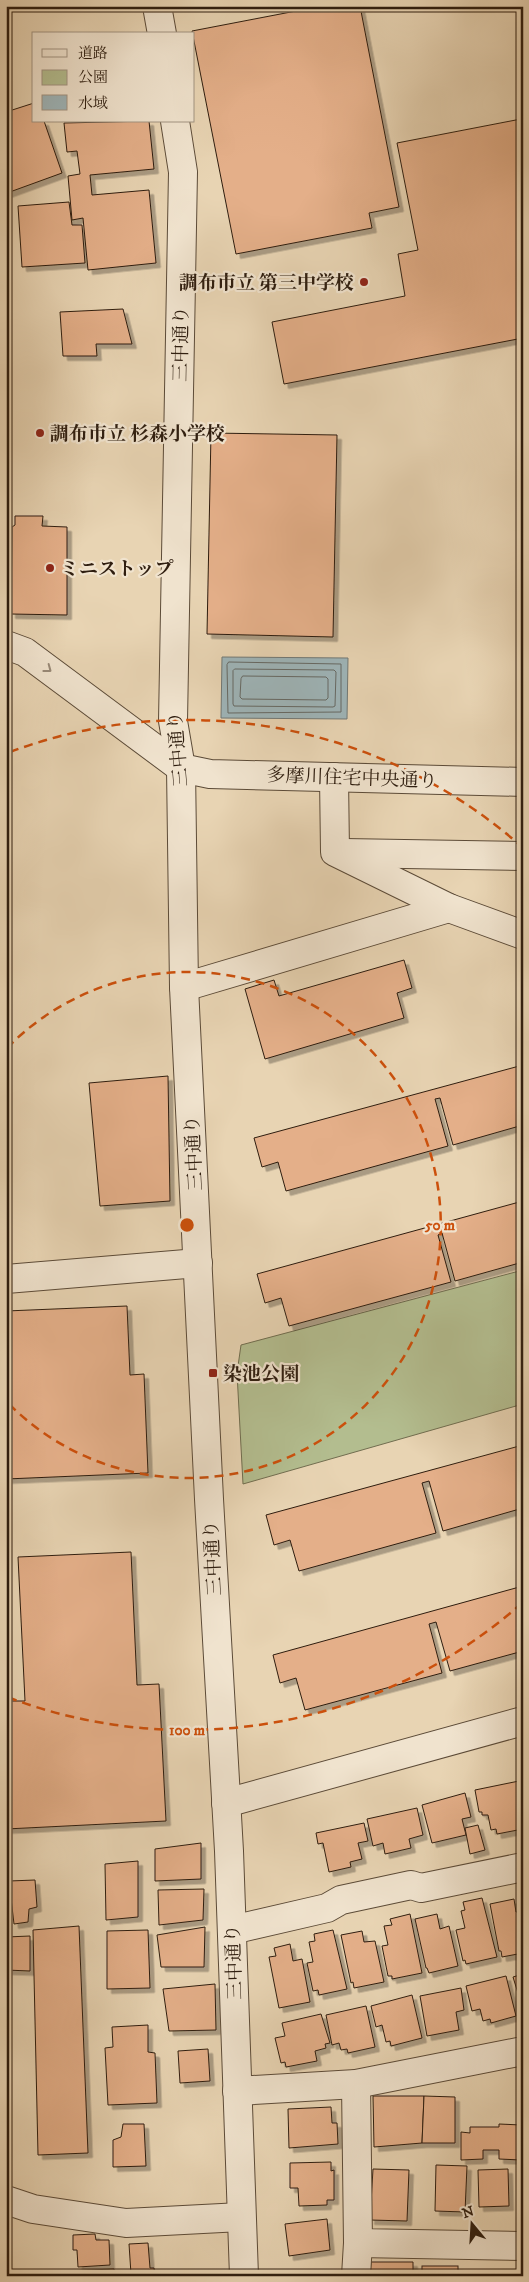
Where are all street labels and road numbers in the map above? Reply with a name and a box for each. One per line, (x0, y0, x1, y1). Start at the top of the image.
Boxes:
street label: 三中通り (169, 306, 194, 382)
street label: 三中通り (164, 710, 193, 788)
street label: 多摩川住宅中央通り (266, 764, 438, 793)
street label: 三中通り (181, 1114, 208, 1191)
street label: 三中通り (200, 1519, 227, 1596)
street label: 三中通り (222, 1924, 247, 2000)

